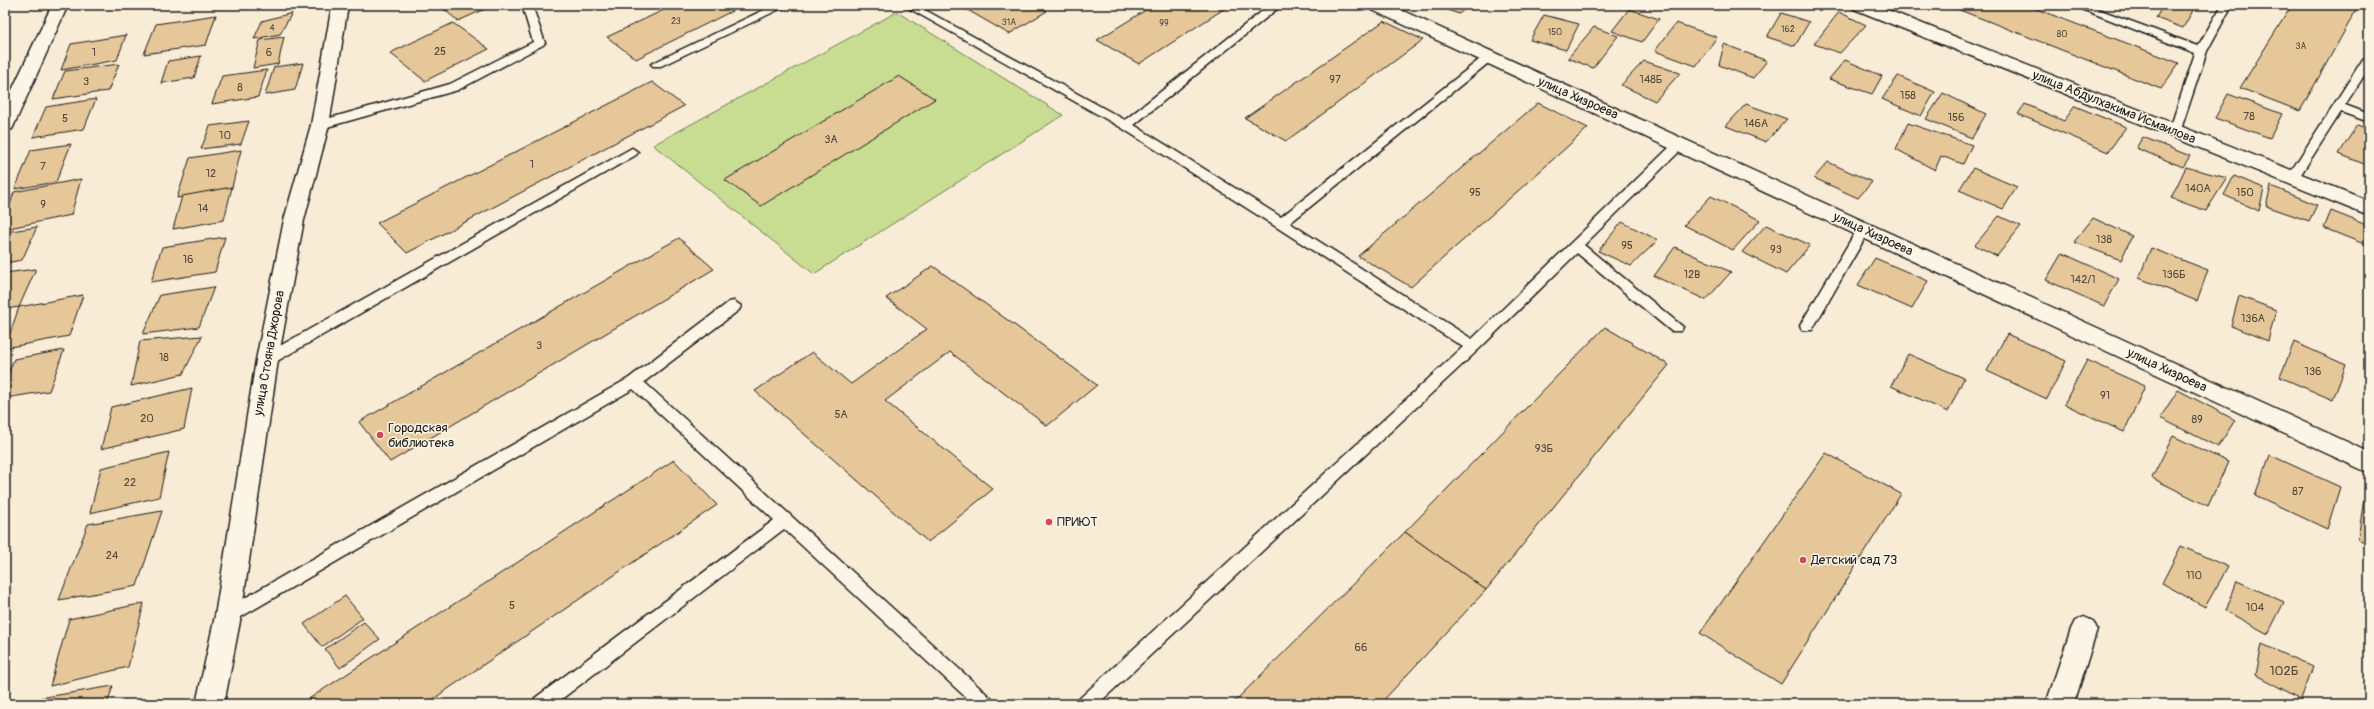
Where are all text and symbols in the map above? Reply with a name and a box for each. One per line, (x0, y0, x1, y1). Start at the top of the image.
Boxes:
house number: 23 (671, 16, 681, 27)
house number: 31А (1002, 17, 1016, 28)
house number: 99 (1159, 18, 1169, 29)
house number: 4 (269, 23, 275, 34)
house number: 162 (1781, 24, 1795, 35)
house number: 150 (1548, 27, 1562, 38)
house number: 80 (2057, 29, 2067, 40)
house number: 3А (2296, 41, 2307, 52)
house number: 25 (434, 45, 446, 58)
house number: 1 (92, 46, 96, 59)
house number: 6 (266, 46, 272, 59)
street label: улица Абдулхакима Исмаилова (2029, 66, 2198, 147)
house number: 97 (1329, 73, 1341, 86)
street label: улица Хизроева (1534, 73, 1621, 123)
house number: 148Б (1640, 73, 1662, 86)
house number: 3 (83, 75, 89, 88)
house number: 8 (237, 81, 243, 94)
house number: 158 (1900, 89, 1916, 102)
house number: 78 (2243, 110, 2255, 123)
house number: 156 (1948, 111, 1964, 124)
house number: 5 (62, 112, 68, 125)
house number: 146А (1744, 117, 1768, 130)
house number: 10 (219, 129, 231, 142)
house number: 3А (824, 133, 838, 146)
house number: 1 (530, 158, 534, 171)
house number: 7 (40, 160, 46, 173)
house number: 12 (206, 167, 216, 180)
house number: 140А (2185, 182, 2211, 195)
house number: 95 (1469, 186, 1481, 199)
house number: 150 (2236, 186, 2254, 199)
house number: 9 (40, 198, 46, 211)
house number: 14 (198, 202, 209, 215)
street label: улица Хизроева (1830, 208, 1915, 259)
house number: 138 (2096, 233, 2112, 246)
house number: 95 (1621, 239, 1633, 252)
house number: 93 (1770, 243, 1782, 256)
house number: 16 (183, 253, 193, 266)
house number: 12В (1684, 268, 1700, 281)
house number: 136Б (2162, 268, 2186, 281)
house number: 142/1 (2070, 273, 2096, 286)
street label: улица Стояна Джорова (250, 289, 288, 418)
house number: 136А (2241, 312, 2265, 325)
house number: 3 (536, 339, 542, 352)
street label: улица Хизроева (2124, 344, 2209, 395)
house number: 18 (159, 351, 169, 364)
house number: 136 (2305, 365, 2321, 378)
house number: 91 (2100, 389, 2110, 402)
house number: 5А (834, 408, 848, 421)
house number: 20 (140, 412, 154, 425)
house number: 89 (2191, 413, 2203, 426)
place label: Городская библиотека (388, 420, 454, 451)
marker: Городская библиотека (375, 430, 385, 440)
house number: 93Б (1535, 442, 1553, 455)
house number: 22 (124, 476, 136, 489)
house number: 87 (2292, 485, 2304, 498)
place label: ПРИЮТ (1057, 514, 1097, 530)
marker: ПРИЮТ (1044, 517, 1054, 527)
house number: 24 (106, 549, 119, 562)
place label: Детский сад 73 (1810, 552, 1897, 568)
marker: Детский сад 73 (1798, 555, 1808, 565)
house number: 110 (2186, 569, 2202, 582)
house number: 5 (509, 599, 515, 612)
house number: 104 (2246, 601, 2265, 614)
house number: 66 (1355, 641, 1367, 654)
house number: 102Б (2269, 663, 2299, 679)

